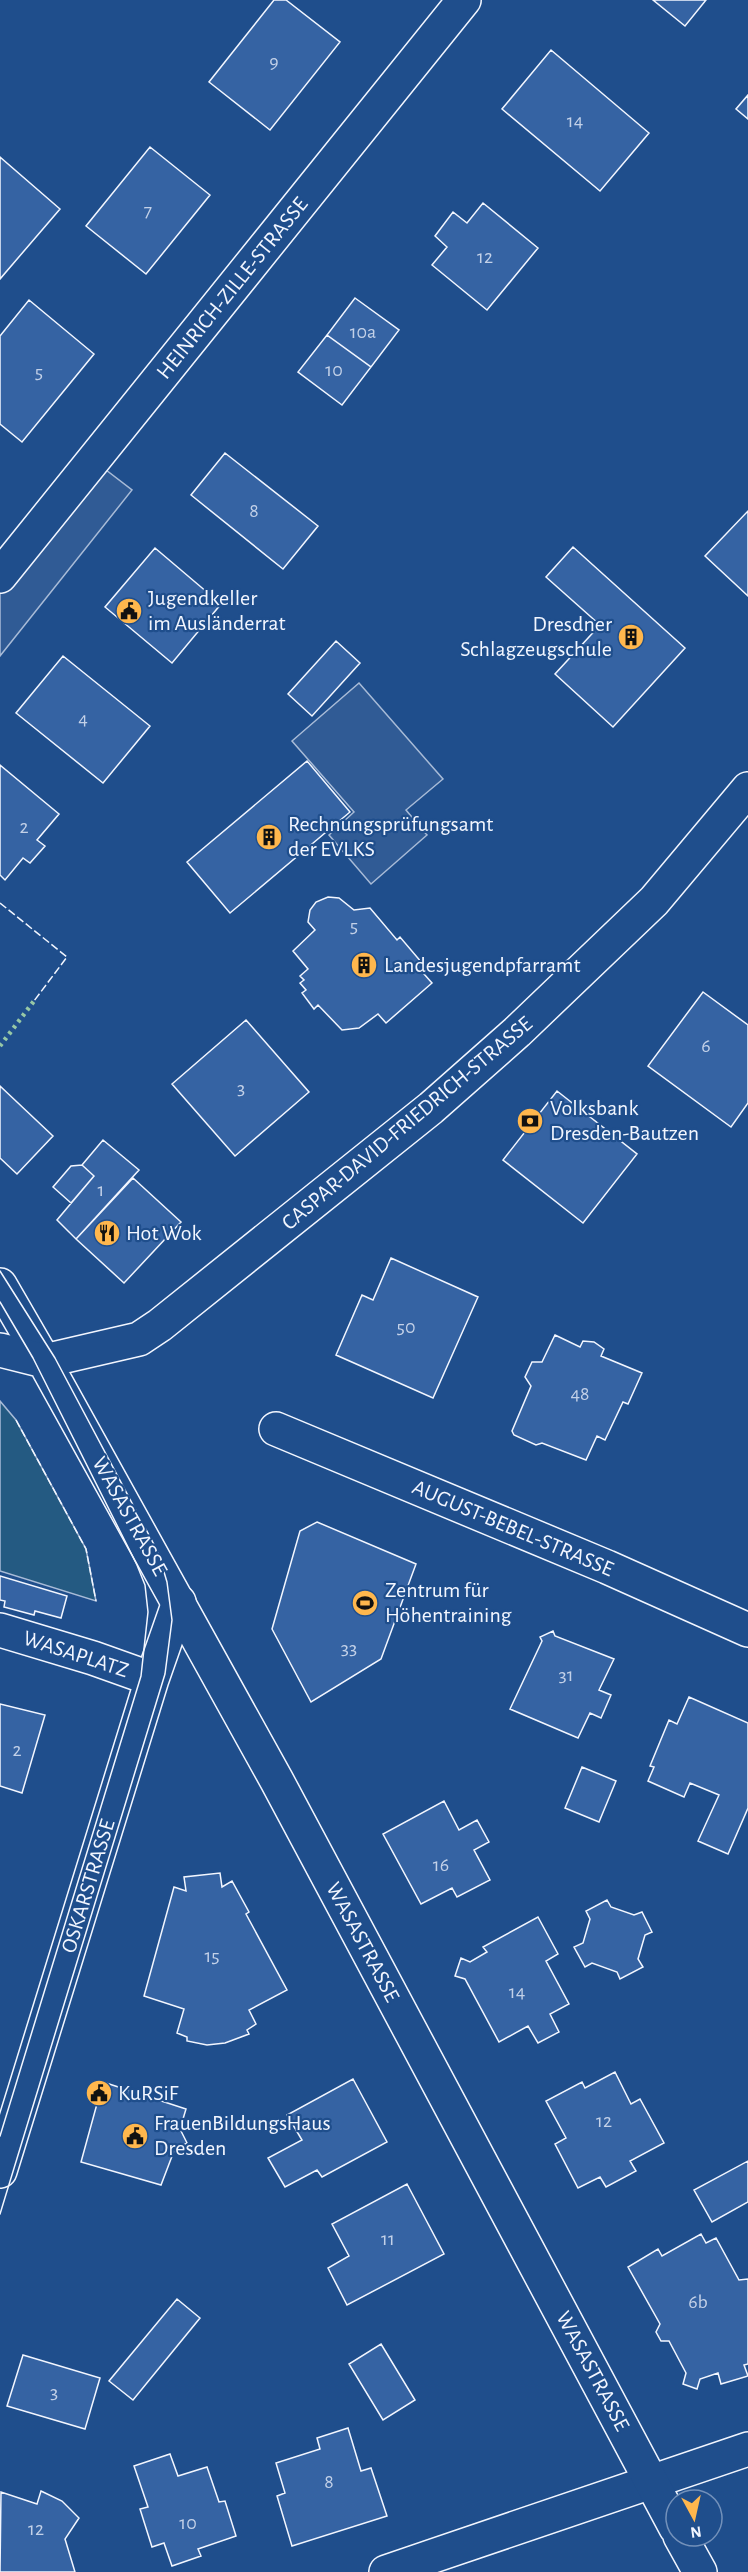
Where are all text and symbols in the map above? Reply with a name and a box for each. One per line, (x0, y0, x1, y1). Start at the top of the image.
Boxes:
house number: 9 (269, 52, 279, 72)
house number: 14 (567, 111, 583, 131)
street label: HEINRICH-ZILLE-STRASSE (152, 193, 312, 383)
house number: 7 (144, 201, 152, 221)
house number: 12 (477, 247, 493, 267)
house number: 10a (350, 322, 376, 342)
house number: 10 (325, 360, 343, 380)
house number: 5 (35, 362, 43, 382)
house number: 8 (249, 501, 259, 521)
place label: Jugendkeller im Ausländerrat (148, 587, 286, 634)
public building icon: Jugendkeller im Ausländerrat (114, 596, 144, 626)
place label: Dresdner Schlagzeugschule (460, 613, 612, 660)
building icon: Dresdner Schlagzeugschule (616, 622, 646, 652)
house number: 4 (78, 709, 88, 729)
place label: Rechnungsprüfungsamt der EVLKS (288, 813, 493, 860)
house number: 2 (19, 817, 29, 837)
building icon: Rechnungsprüfungsamt der EVLKS (254, 822, 284, 852)
house number: 5 (350, 916, 358, 936)
building icon: Landesjugendpfarramt (349, 950, 379, 980)
place label: Landesjugendpfarramt (384, 954, 580, 976)
street label: CASPAR-DAVID-FRIEDRICH-STRASSE (278, 1012, 537, 1234)
house number: 6 (701, 1036, 711, 1056)
house number: 3 (237, 1078, 245, 1098)
place label: Volksbank Dresden-Bautzen (550, 1097, 699, 1144)
bank icon: Volksbank Dresden-Bautzen (515, 1106, 545, 1136)
house number: 1 (98, 1180, 104, 1200)
restaurant icon: Hot Wok (92, 1218, 122, 1248)
place label: Hot Wok (126, 1222, 202, 1244)
house number: 50 (397, 1317, 415, 1337)
house number: 48 (570, 1384, 590, 1404)
street label: WASASTRASSE (88, 1453, 172, 1579)
street label: AUGUST-BEBEL-STRASSE (409, 1476, 617, 1581)
place label: Zentrum für Höhentraining (385, 1579, 512, 1626)
sports icon: Zentrum für Höhentraining (350, 1588, 380, 1618)
street label: WASAPLATZ (21, 1627, 131, 1681)
house number: 33 (341, 1638, 357, 1658)
house number: 31 (558, 1665, 574, 1685)
house number: 2 (12, 1740, 22, 1760)
street label: OSKARSTRASSE (57, 1816, 119, 1955)
house number: 16 (433, 1855, 449, 1875)
street label: WASASTRASSE (322, 1879, 404, 2006)
house number: 15 (204, 1946, 220, 1966)
house number: 14 (509, 1982, 525, 2002)
public building icon: KuRSiF (84, 2078, 114, 2108)
place label: KuRSiF (118, 2082, 179, 2104)
house number: 12 (596, 2111, 612, 2131)
place label: FrauenBildungsHaus Dresden (154, 2112, 331, 2159)
public building icon: FrauenBildungsHaus Dresden (120, 2121, 150, 2151)
house number: 11 (381, 2229, 395, 2249)
house number: 6b (688, 2292, 708, 2312)
street label: WASASTRASSE (552, 2308, 634, 2435)
house number: 3 (50, 2382, 58, 2402)
house number: 8 (324, 2472, 334, 2492)
north arrow (664, 2488, 724, 2548)
house number: 10 (179, 2513, 197, 2533)
house number: 12 (28, 2519, 44, 2539)
text: N (689, 2523, 703, 2541)

